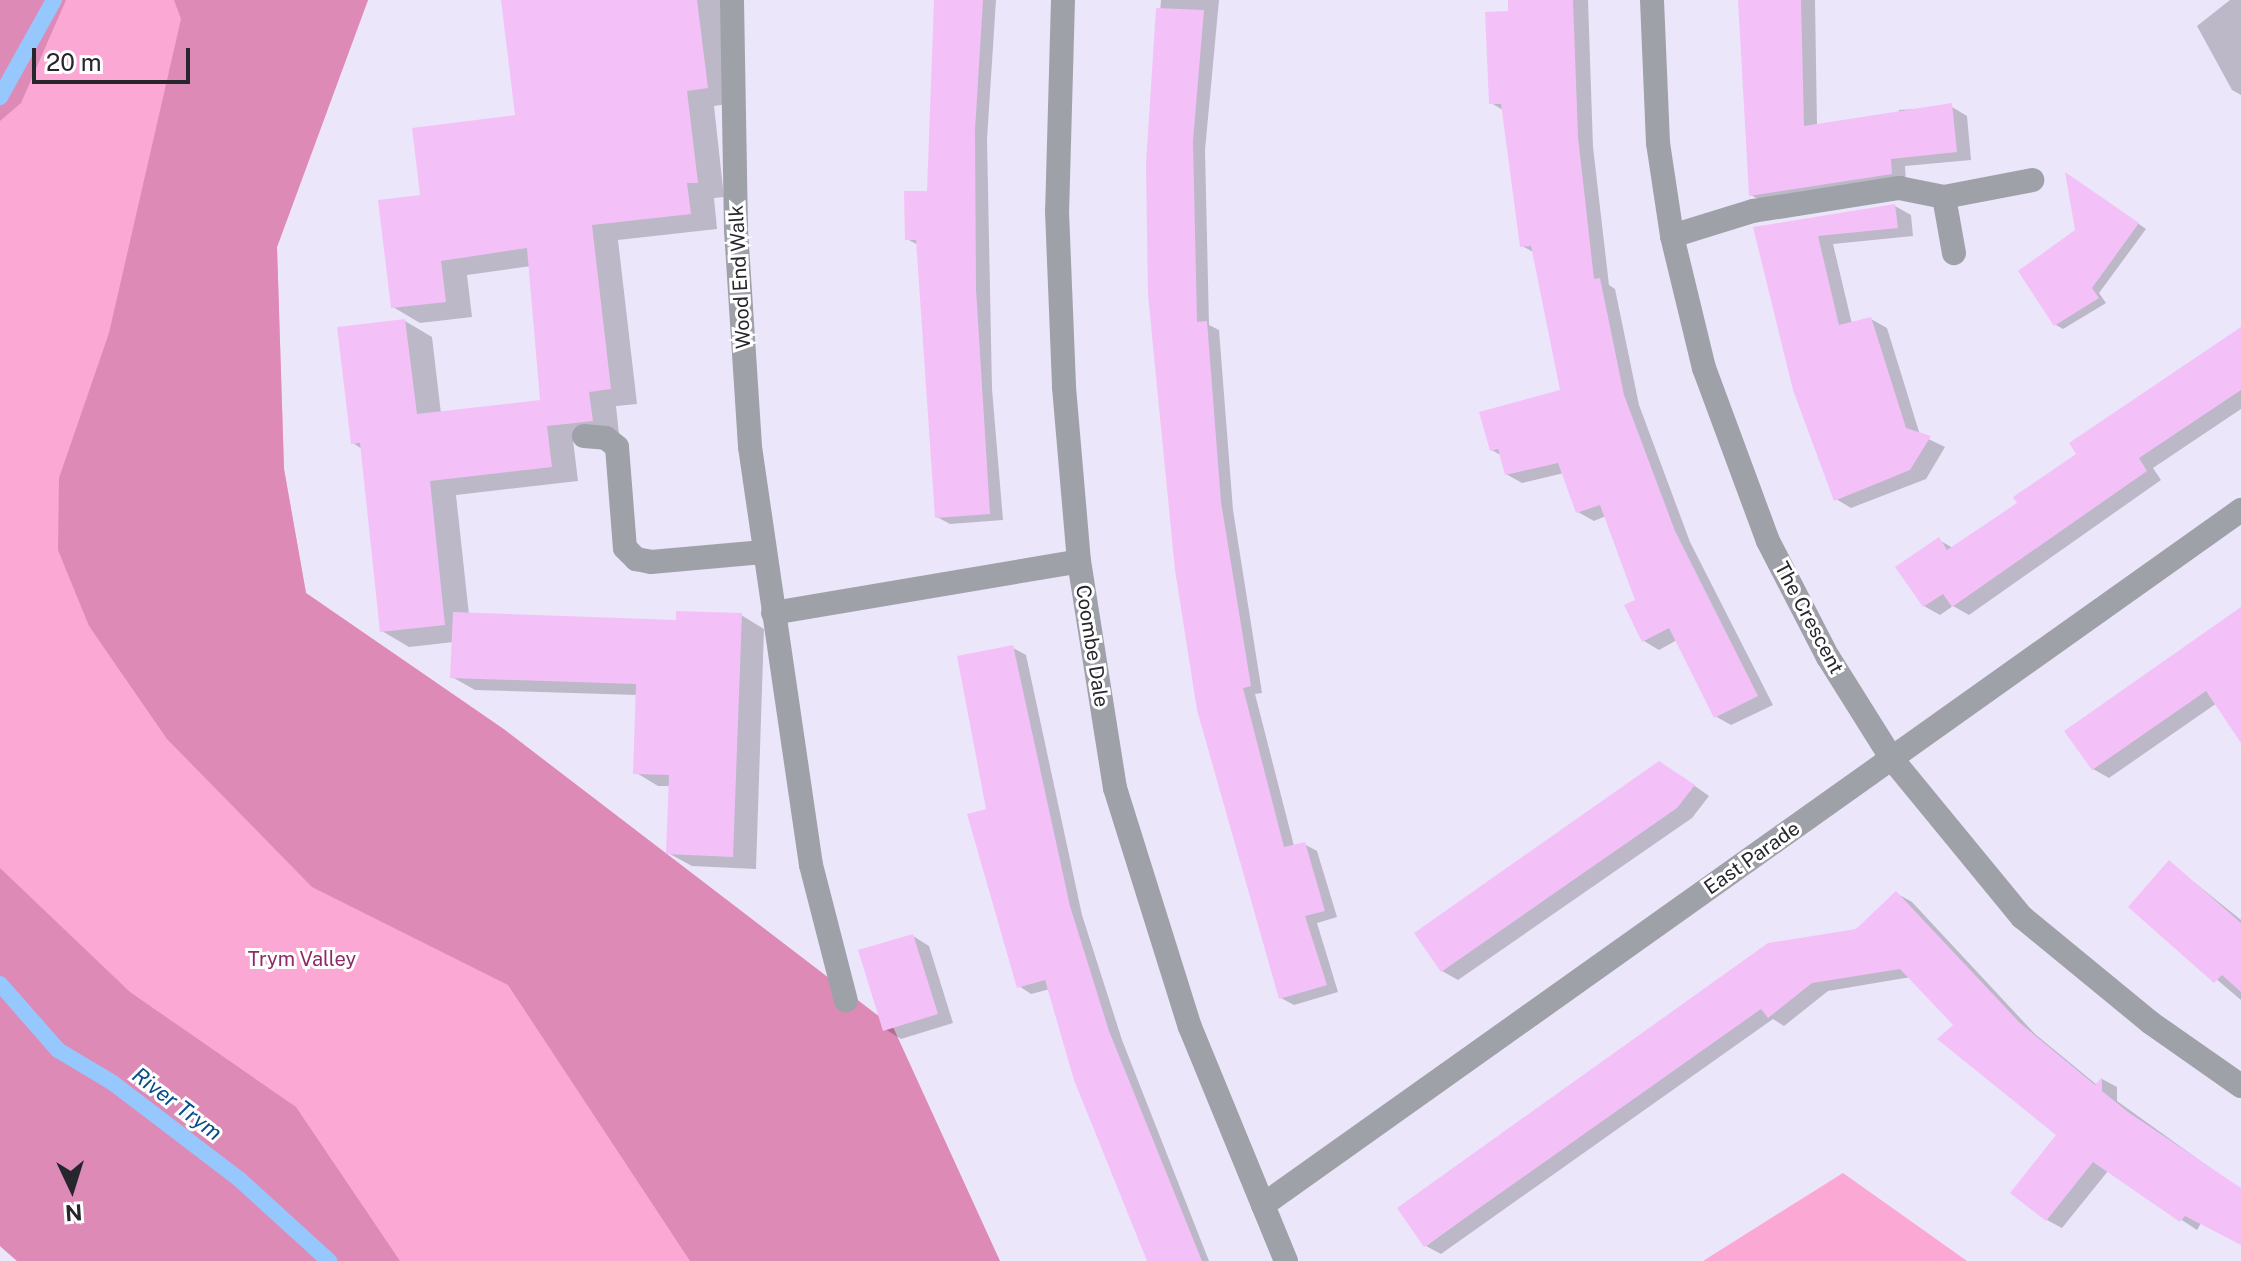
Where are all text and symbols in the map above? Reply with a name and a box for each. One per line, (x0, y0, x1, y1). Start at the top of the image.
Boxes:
scale bar (36, 32, 194, 82)
text: 20 m (46, 48, 102, 76)
street label: Wood End Walk (724, 204, 756, 350)
street label: The Crescent (1769, 558, 1849, 678)
street label: Coombe Dale (1070, 583, 1114, 709)
street label: East Parade (1700, 816, 1804, 900)
park label: Trym Valley (247, 947, 357, 971)
water label: River Trym (127, 1062, 227, 1146)
north arrow (32, 1149, 112, 1229)
text: N (64, 1199, 83, 1227)

